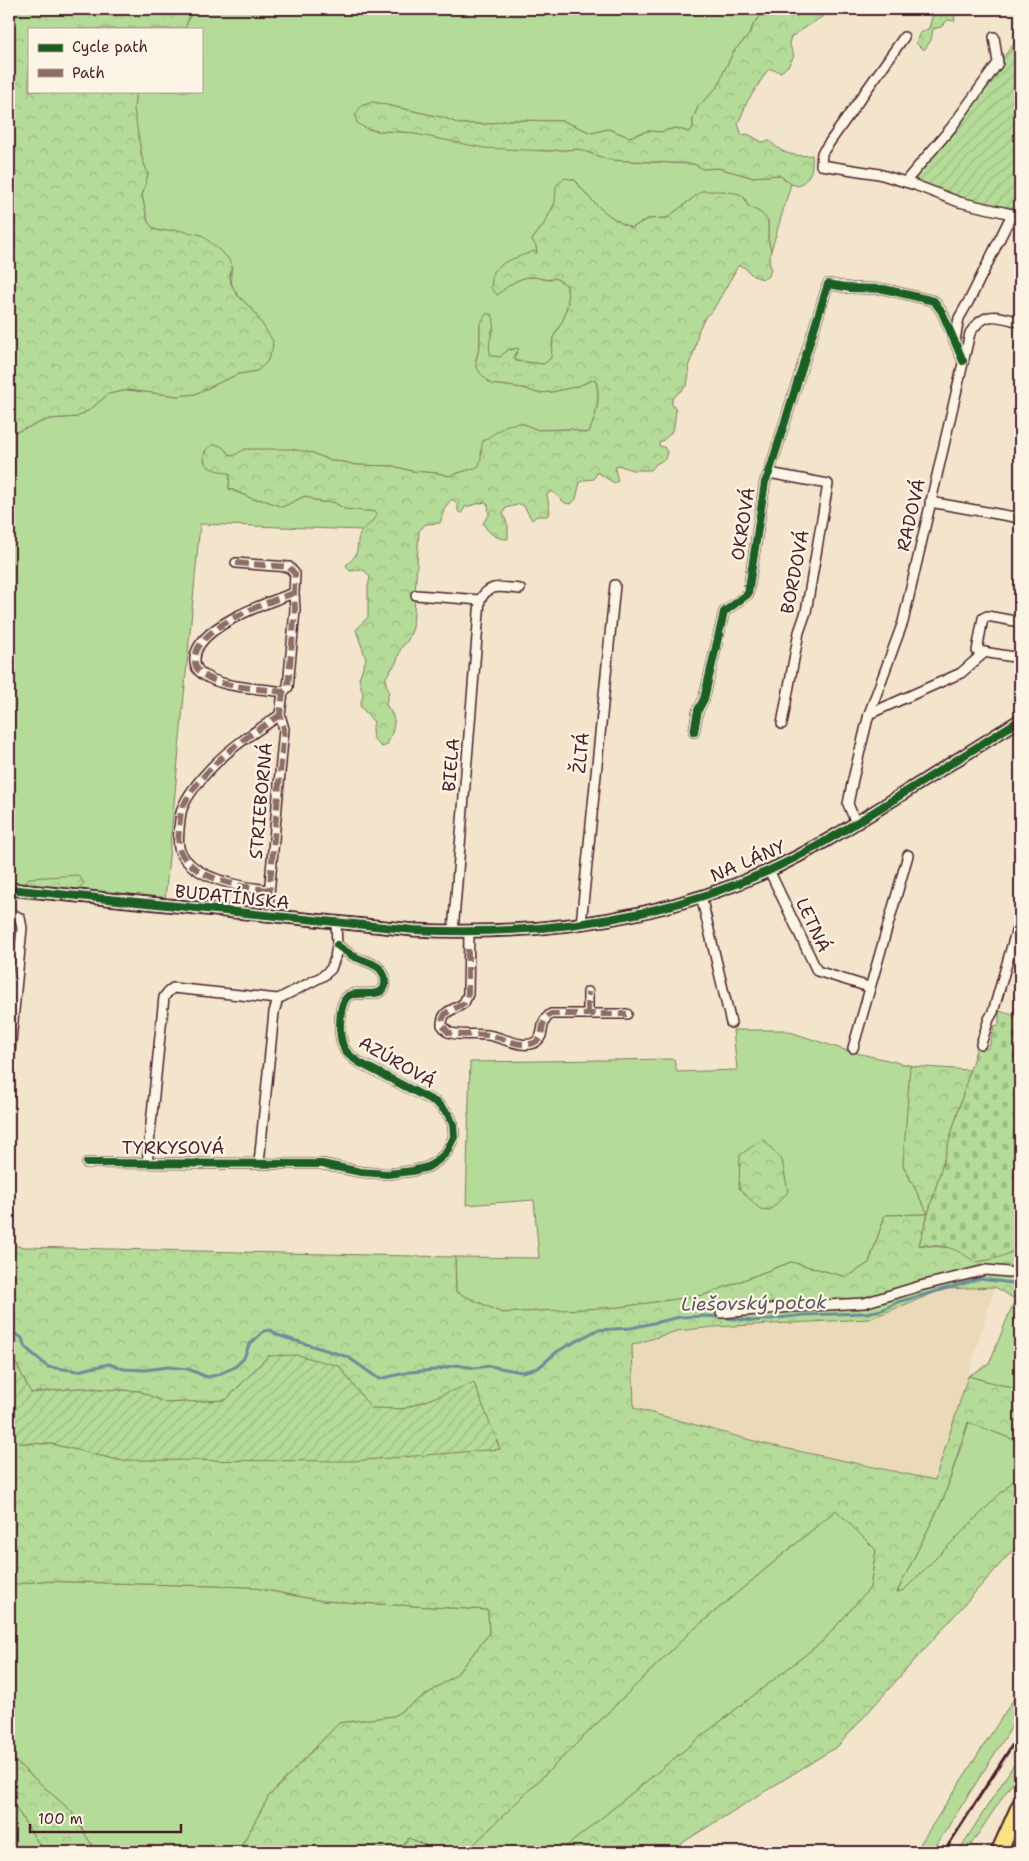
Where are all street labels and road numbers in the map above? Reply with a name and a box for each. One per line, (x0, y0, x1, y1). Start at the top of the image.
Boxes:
street label: RADOVÁ (891, 476, 931, 554)
street label: OKROVÁ (725, 486, 761, 562)
street label: BORDOVÁ (775, 528, 815, 616)
street label: ŽLTÁ (567, 731, 595, 775)
street label: BIELA (437, 737, 465, 793)
street label: STRIEBORNÁ (244, 742, 278, 860)
street label: NA LÁNY (707, 834, 790, 888)
street label: BUDATÍNSKA (173, 879, 291, 915)
street label: LETNÁ (790, 894, 836, 956)
street label: AZÚROVÁ (354, 1030, 440, 1094)
street label: TYRKYSOVÁ (122, 1136, 224, 1160)

